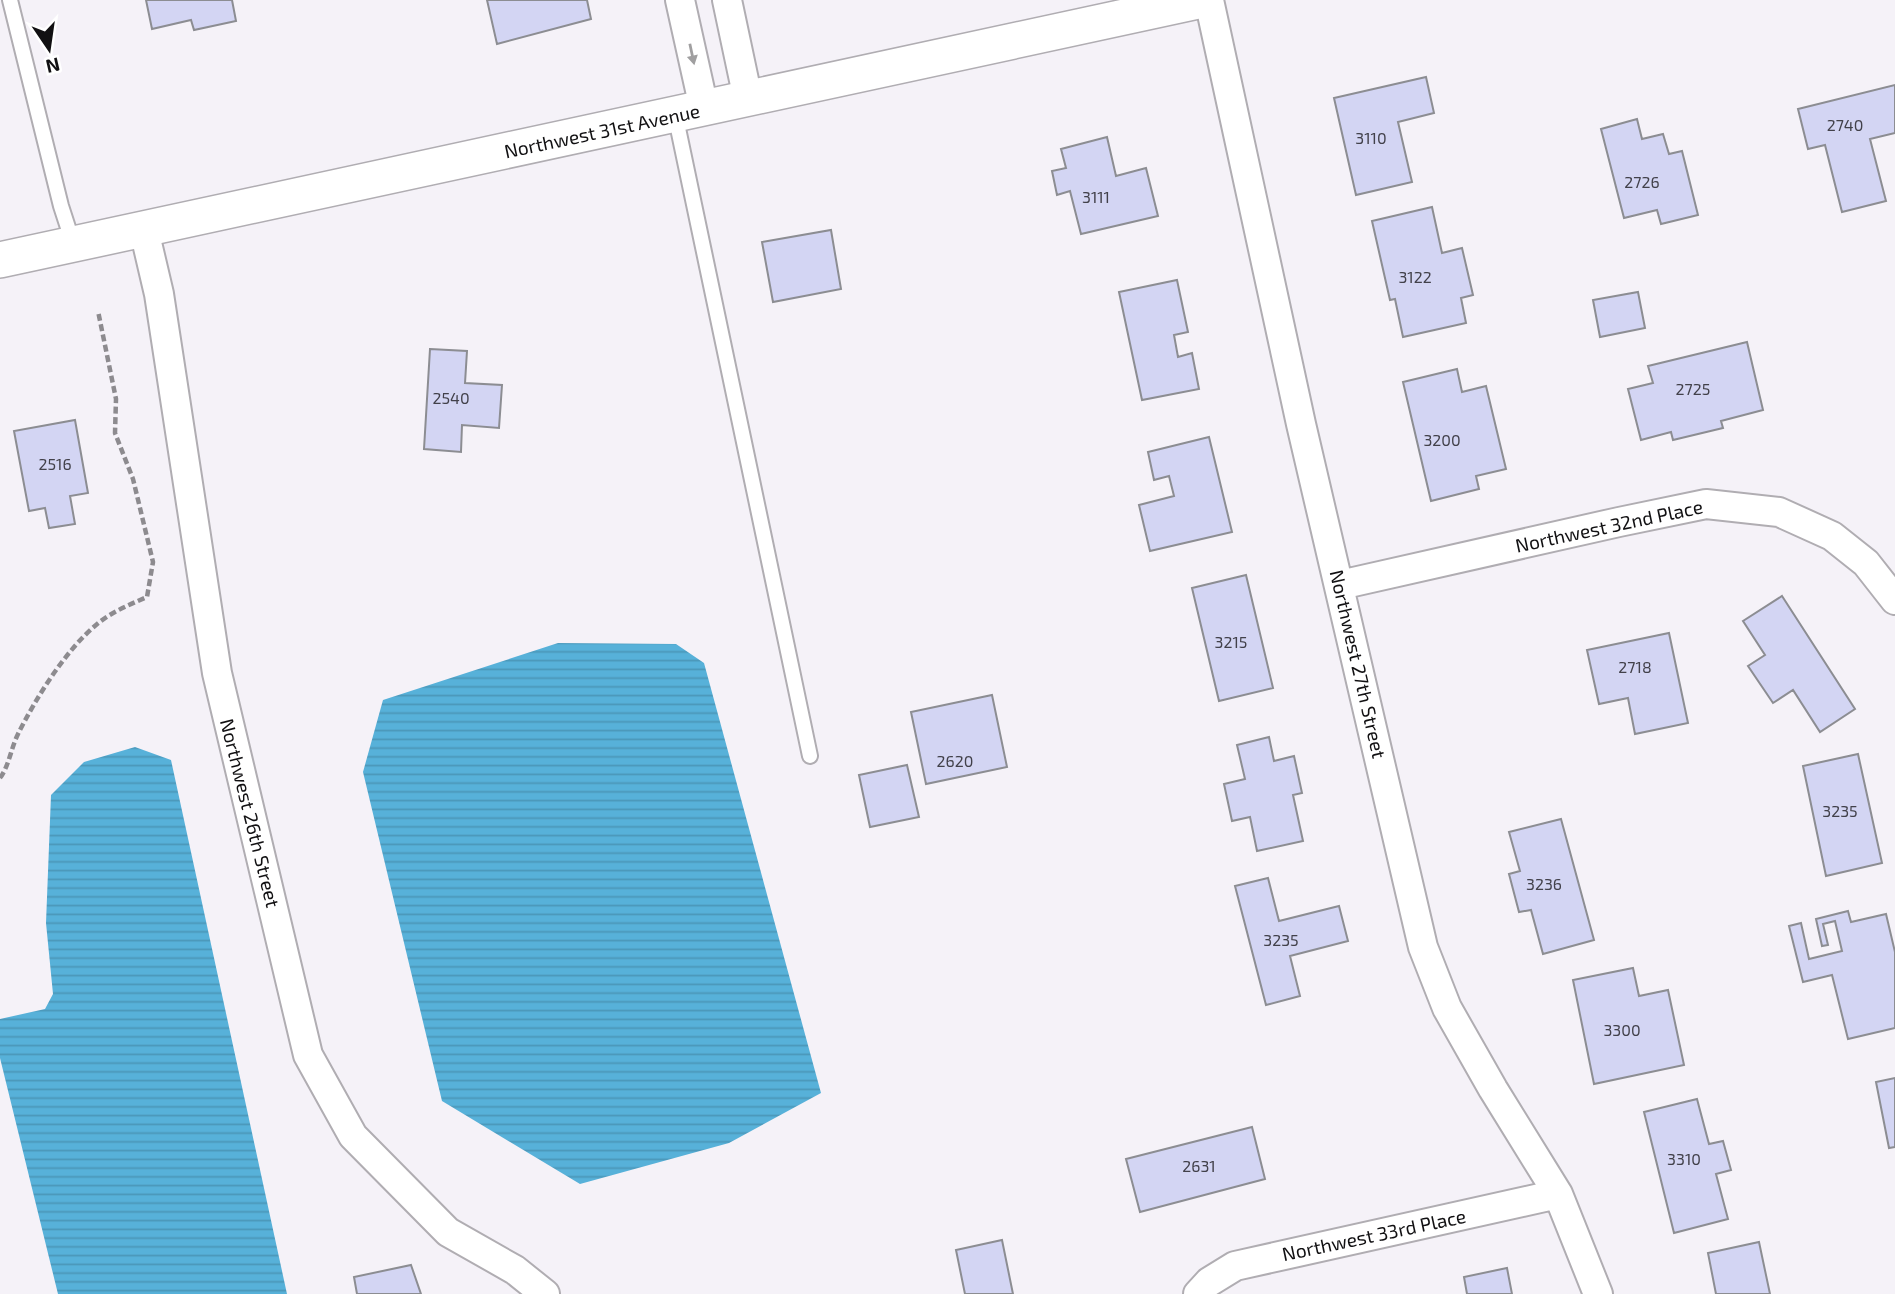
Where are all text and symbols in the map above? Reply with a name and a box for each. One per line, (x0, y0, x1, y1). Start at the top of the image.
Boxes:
north arrow (14, 14, 84, 84)
one-way arrow (687, 43, 698, 65)
text: N (44, 53, 62, 79)
street label: Northwest 31st Avenue (502, 99, 702, 162)
house number: 2740 (1827, 115, 1863, 134)
house number: 3110 (1355, 128, 1387, 147)
house number: 2726 (1624, 172, 1660, 191)
house number: 3111 (1082, 187, 1110, 206)
house number: 3122 (1398, 267, 1432, 286)
house number: 2725 (1676, 379, 1710, 398)
house number: 2540 (432, 388, 470, 407)
house number: 3200 (1423, 430, 1461, 449)
house number: 2516 (38, 454, 72, 473)
street label: Northwest 32nd Place (1513, 494, 1705, 557)
street label: Northwest 27th Street (1326, 567, 1391, 760)
house number: 3215 (1215, 632, 1247, 651)
house number: 2718 (1618, 657, 1652, 676)
street label: Northwest 26th Street (216, 716, 285, 910)
house number: 2620 (937, 751, 973, 770)
house number: 3235 (1822, 801, 1858, 820)
house number: 3236 (1526, 874, 1562, 893)
house number: 3235 (1263, 930, 1299, 949)
house number: 3300 (1603, 1020, 1641, 1039)
house number: 3310 (1667, 1149, 1701, 1168)
house number: 2631 (1182, 1156, 1216, 1175)
street label: Northwest 33rd Place (1280, 1204, 1468, 1265)

